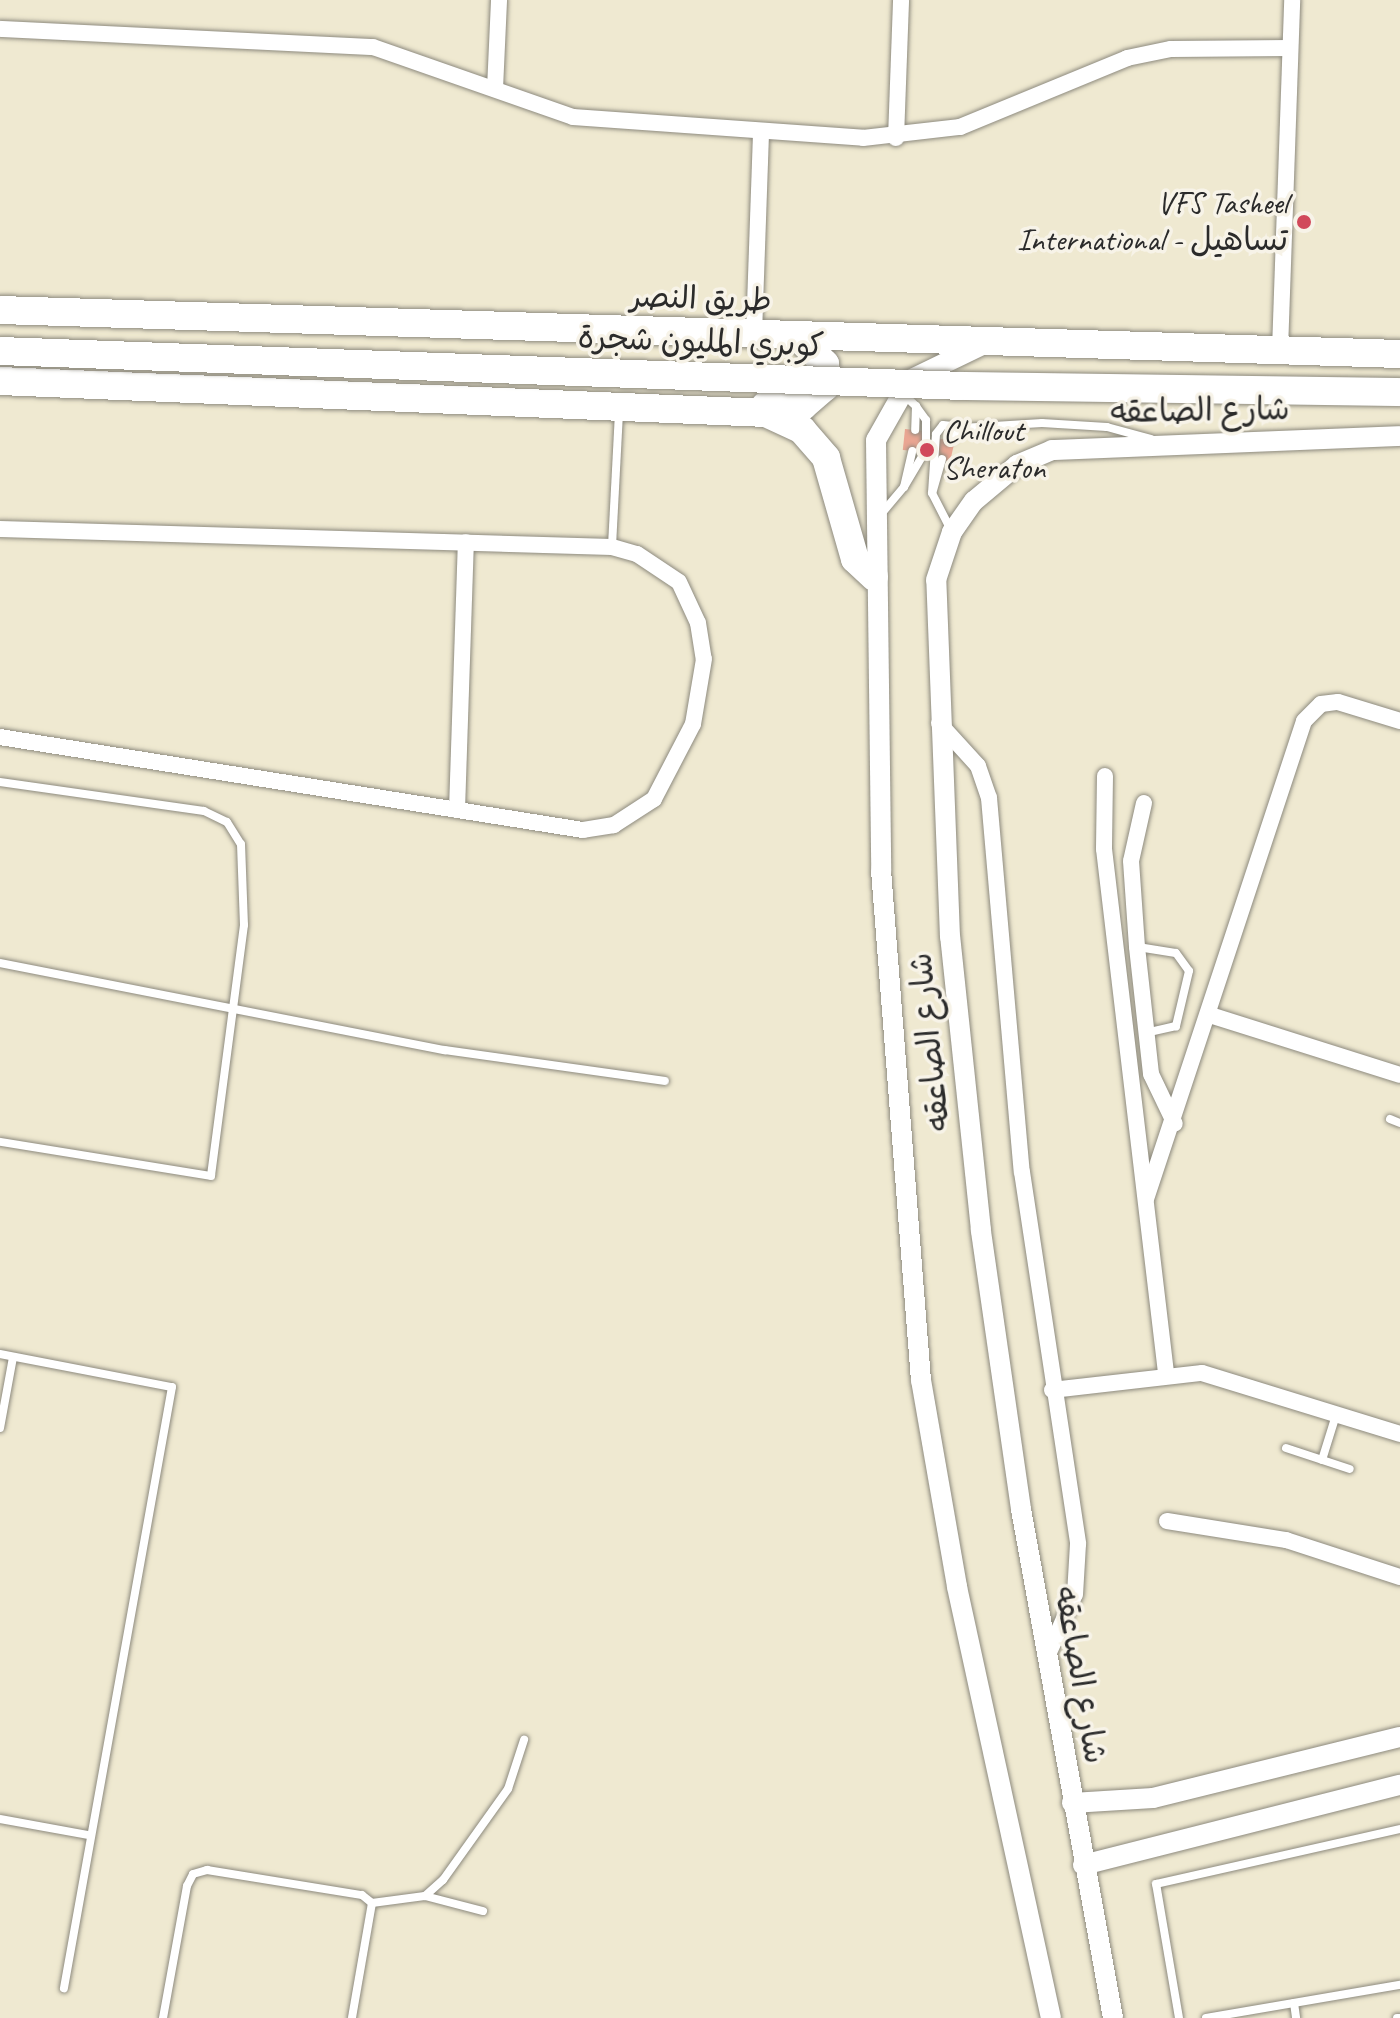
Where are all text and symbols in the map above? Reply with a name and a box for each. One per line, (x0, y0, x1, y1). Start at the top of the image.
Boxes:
place label: VFS Tasheel International - تساهيل (1017, 185, 1288, 260)
marker: VFS Tasheel International - تساهيل (1295, 213, 1313, 231)
street label: طريق النصر (630, 277, 772, 321)
street label: كوبري المليون شجرة (577, 319, 825, 365)
street label: شارع الصاعقه (1110, 390, 1290, 432)
place label: Chillout Sheraton (943, 413, 1045, 488)
marker: Chillout Sheraton (918, 441, 936, 459)
street label: شارع الصاعقه (902, 951, 958, 1133)
street label: شارع الصاعقه (1046, 1583, 1114, 1767)

